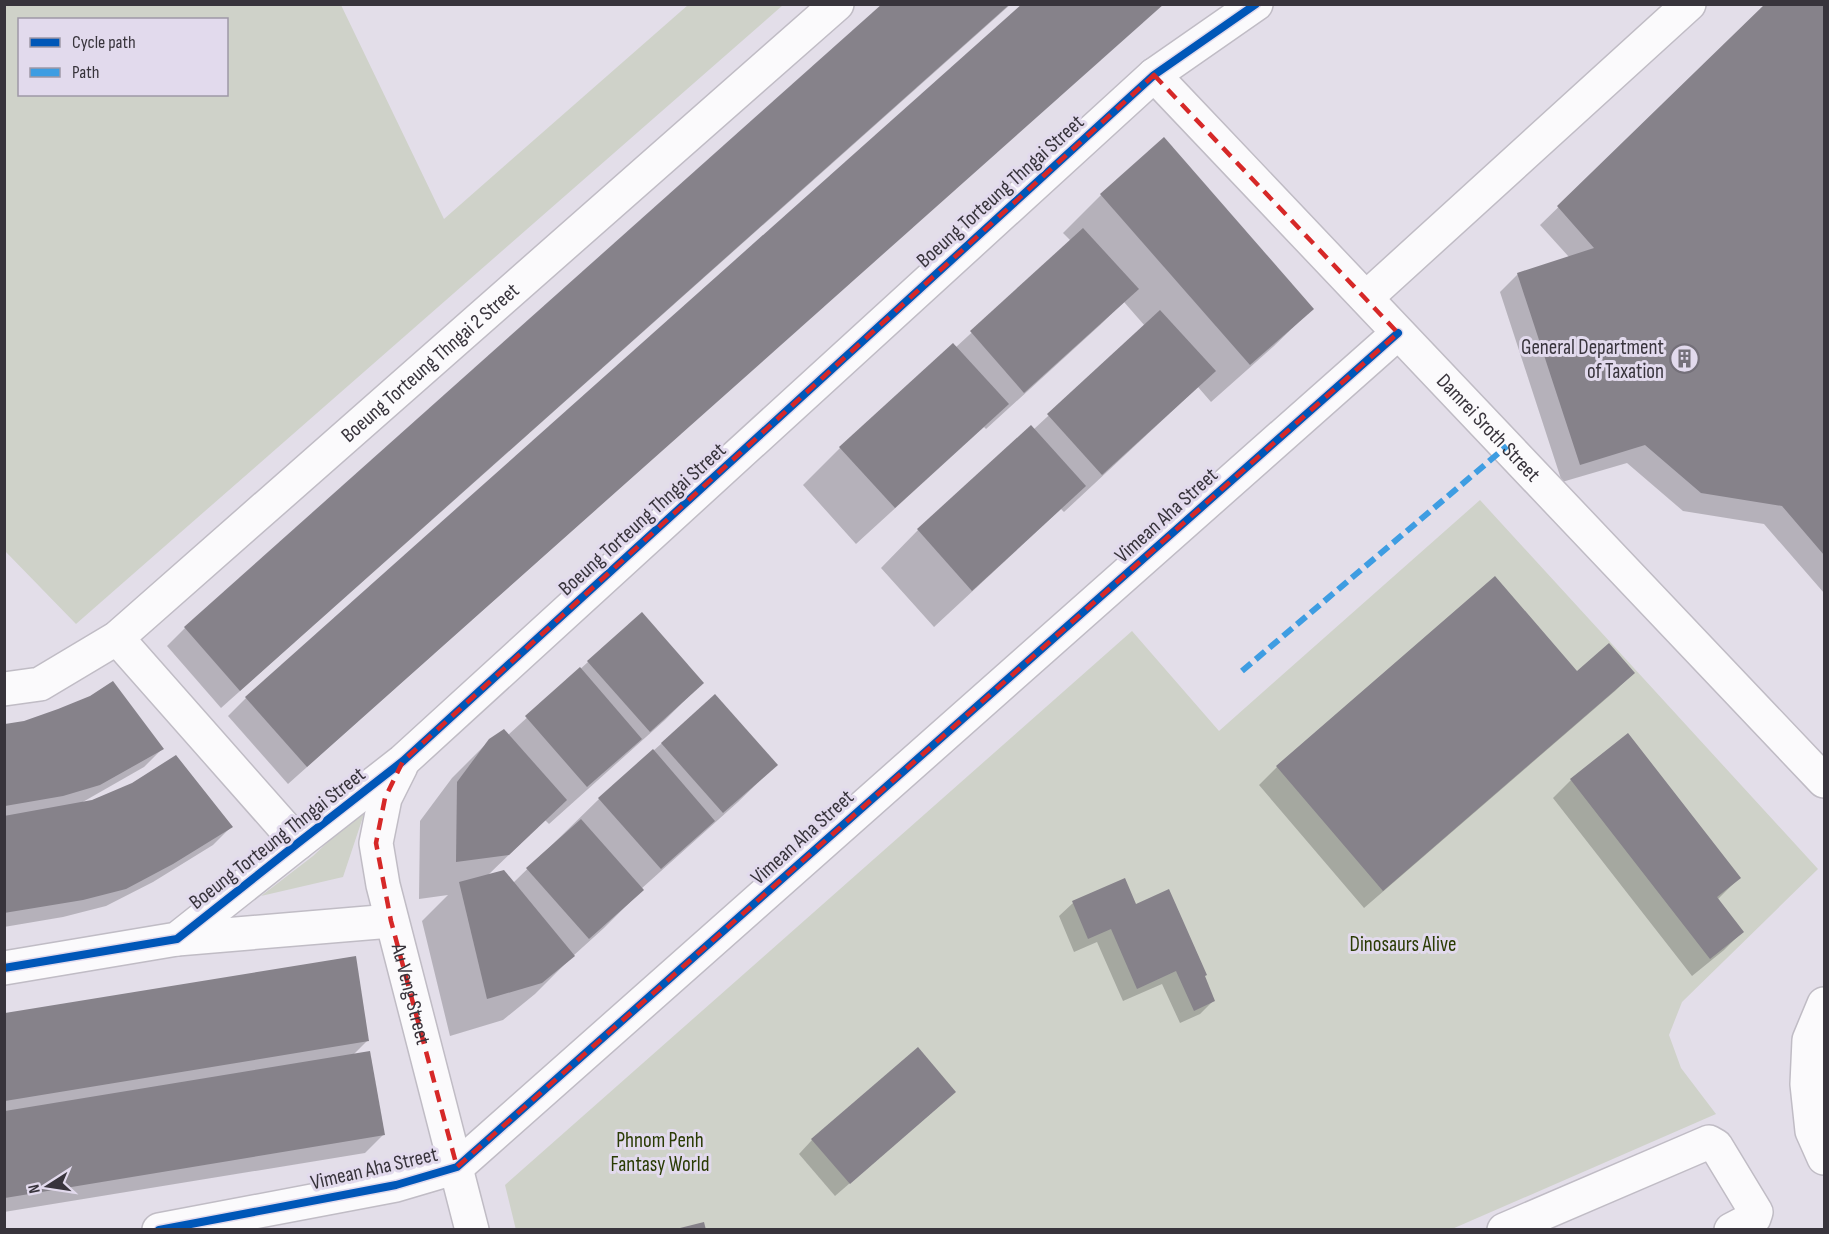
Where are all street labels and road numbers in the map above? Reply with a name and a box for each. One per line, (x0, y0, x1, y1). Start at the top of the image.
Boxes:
street label: Boeung Torteung Thngai Street (912, 110, 1089, 273)
street label: Boeung Torteung Thngai 2 Street (336, 278, 524, 448)
street label: Damrei Sroth Street (1431, 369, 1545, 487)
street label: Boeung Torteung Thngai Street (554, 438, 731, 601)
street label: Vimean Aha Street (1110, 463, 1223, 568)
street label: Boeung Torteung Thngai Street (184, 762, 370, 915)
street label: Vimean Aha Street (746, 785, 859, 890)
street label: Au Veng Street (385, 940, 436, 1048)
street label: Vimean Aha Street (308, 1142, 440, 1195)

